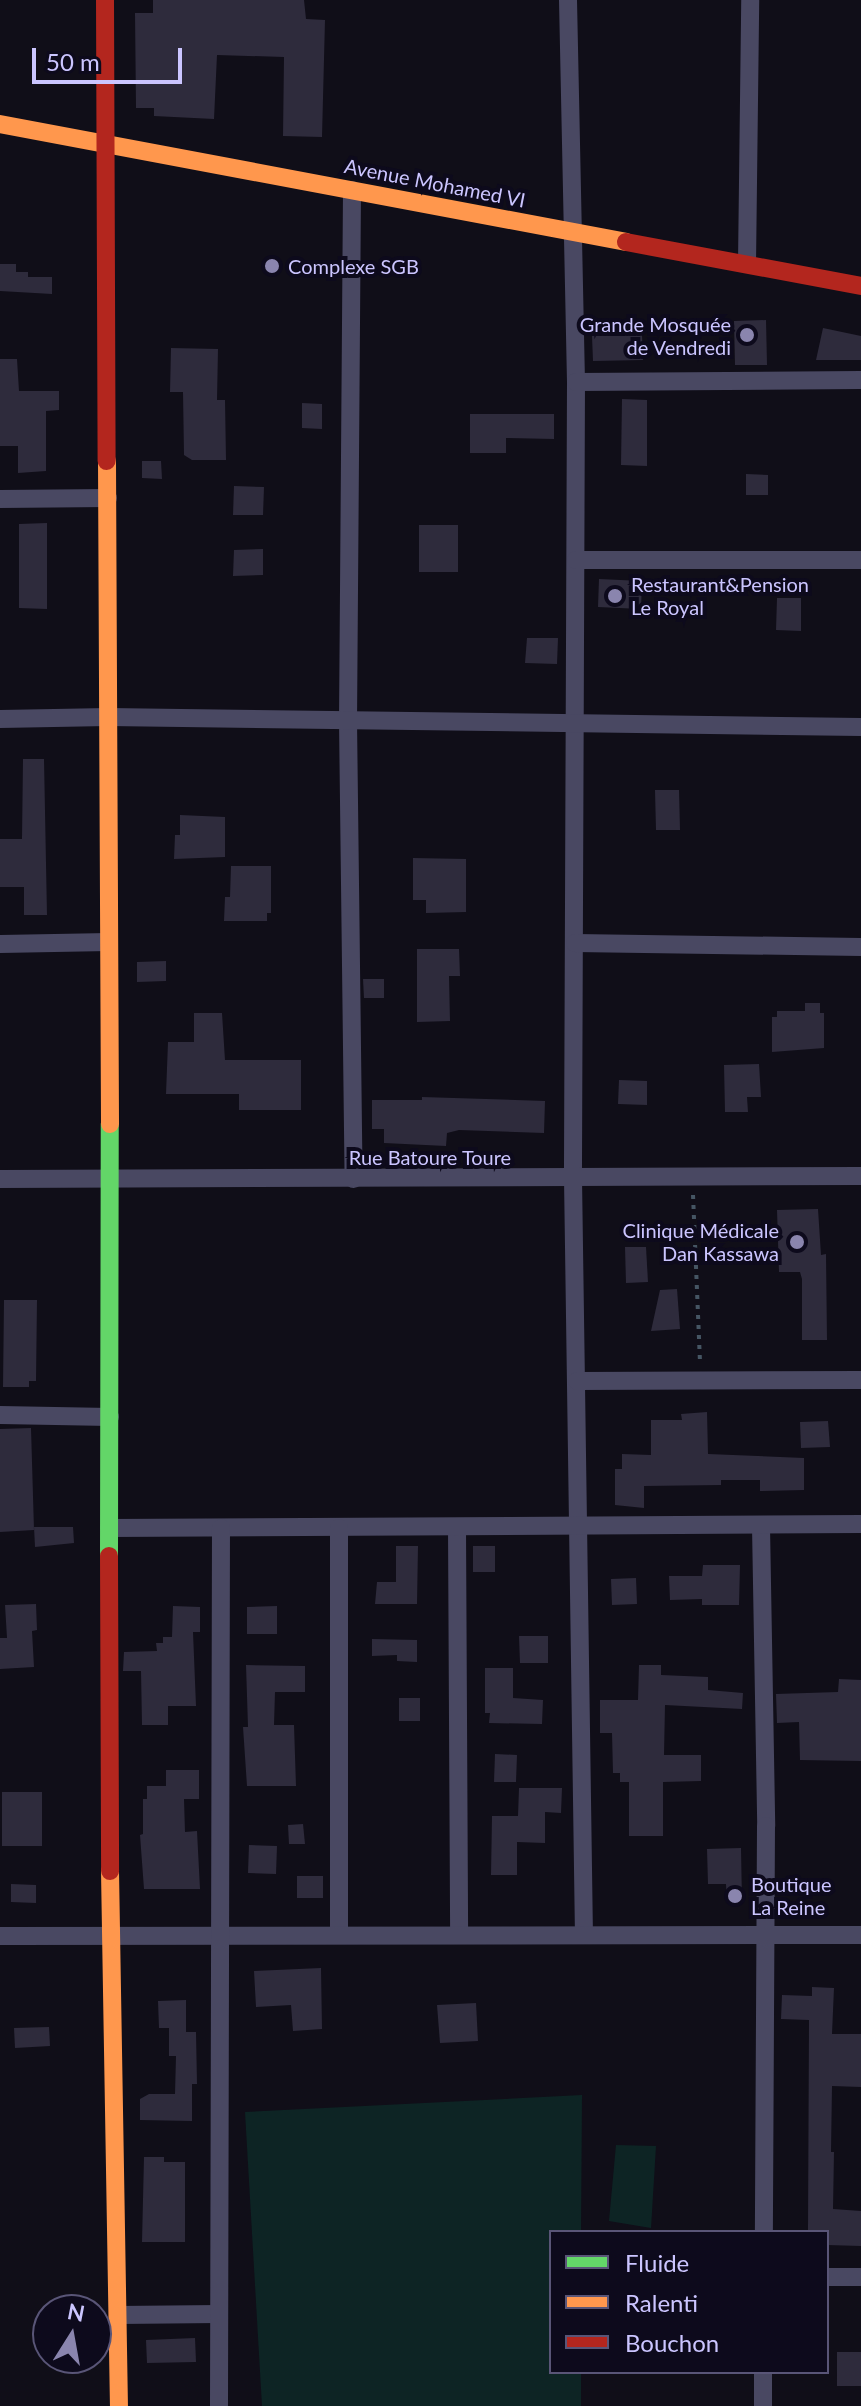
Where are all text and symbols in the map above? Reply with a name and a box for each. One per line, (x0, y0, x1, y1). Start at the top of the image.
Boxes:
scale bar (36, 32, 186, 82)
text: 50 m (46, 47, 100, 76)
street label: Avenue Mohamed VI (342, 154, 528, 212)
place label: Complexe SGB (288, 254, 419, 278)
marker: Complexe SGB (263, 257, 281, 275)
place label: Grande Mosquée de Vendredi (580, 312, 731, 359)
marker: Grande Mosquée de Vendredi (738, 326, 756, 344)
place label: Restaurant&Pension Le Royal (631, 572, 809, 619)
marker: Restaurant&Pension Le Royal (606, 587, 624, 605)
street label: Rue Batoure Toure (349, 1145, 511, 1169)
place label: Clinique Médicale Dan Kassawa (623, 1218, 779, 1265)
marker: Clinique Médicale Dan Kassawa (786, 1231, 808, 1253)
place label: Boutique La Reine (751, 1872, 831, 1919)
marker: Boutique La Reine (726, 1887, 744, 1905)
legend (549, 2230, 829, 2374)
text: Fluide (625, 2248, 689, 2277)
text: Ralenti (625, 2288, 698, 2317)
north arrow (32, 2294, 112, 2374)
text: N (65, 2297, 87, 2327)
text: Bouchon (625, 2328, 719, 2357)

